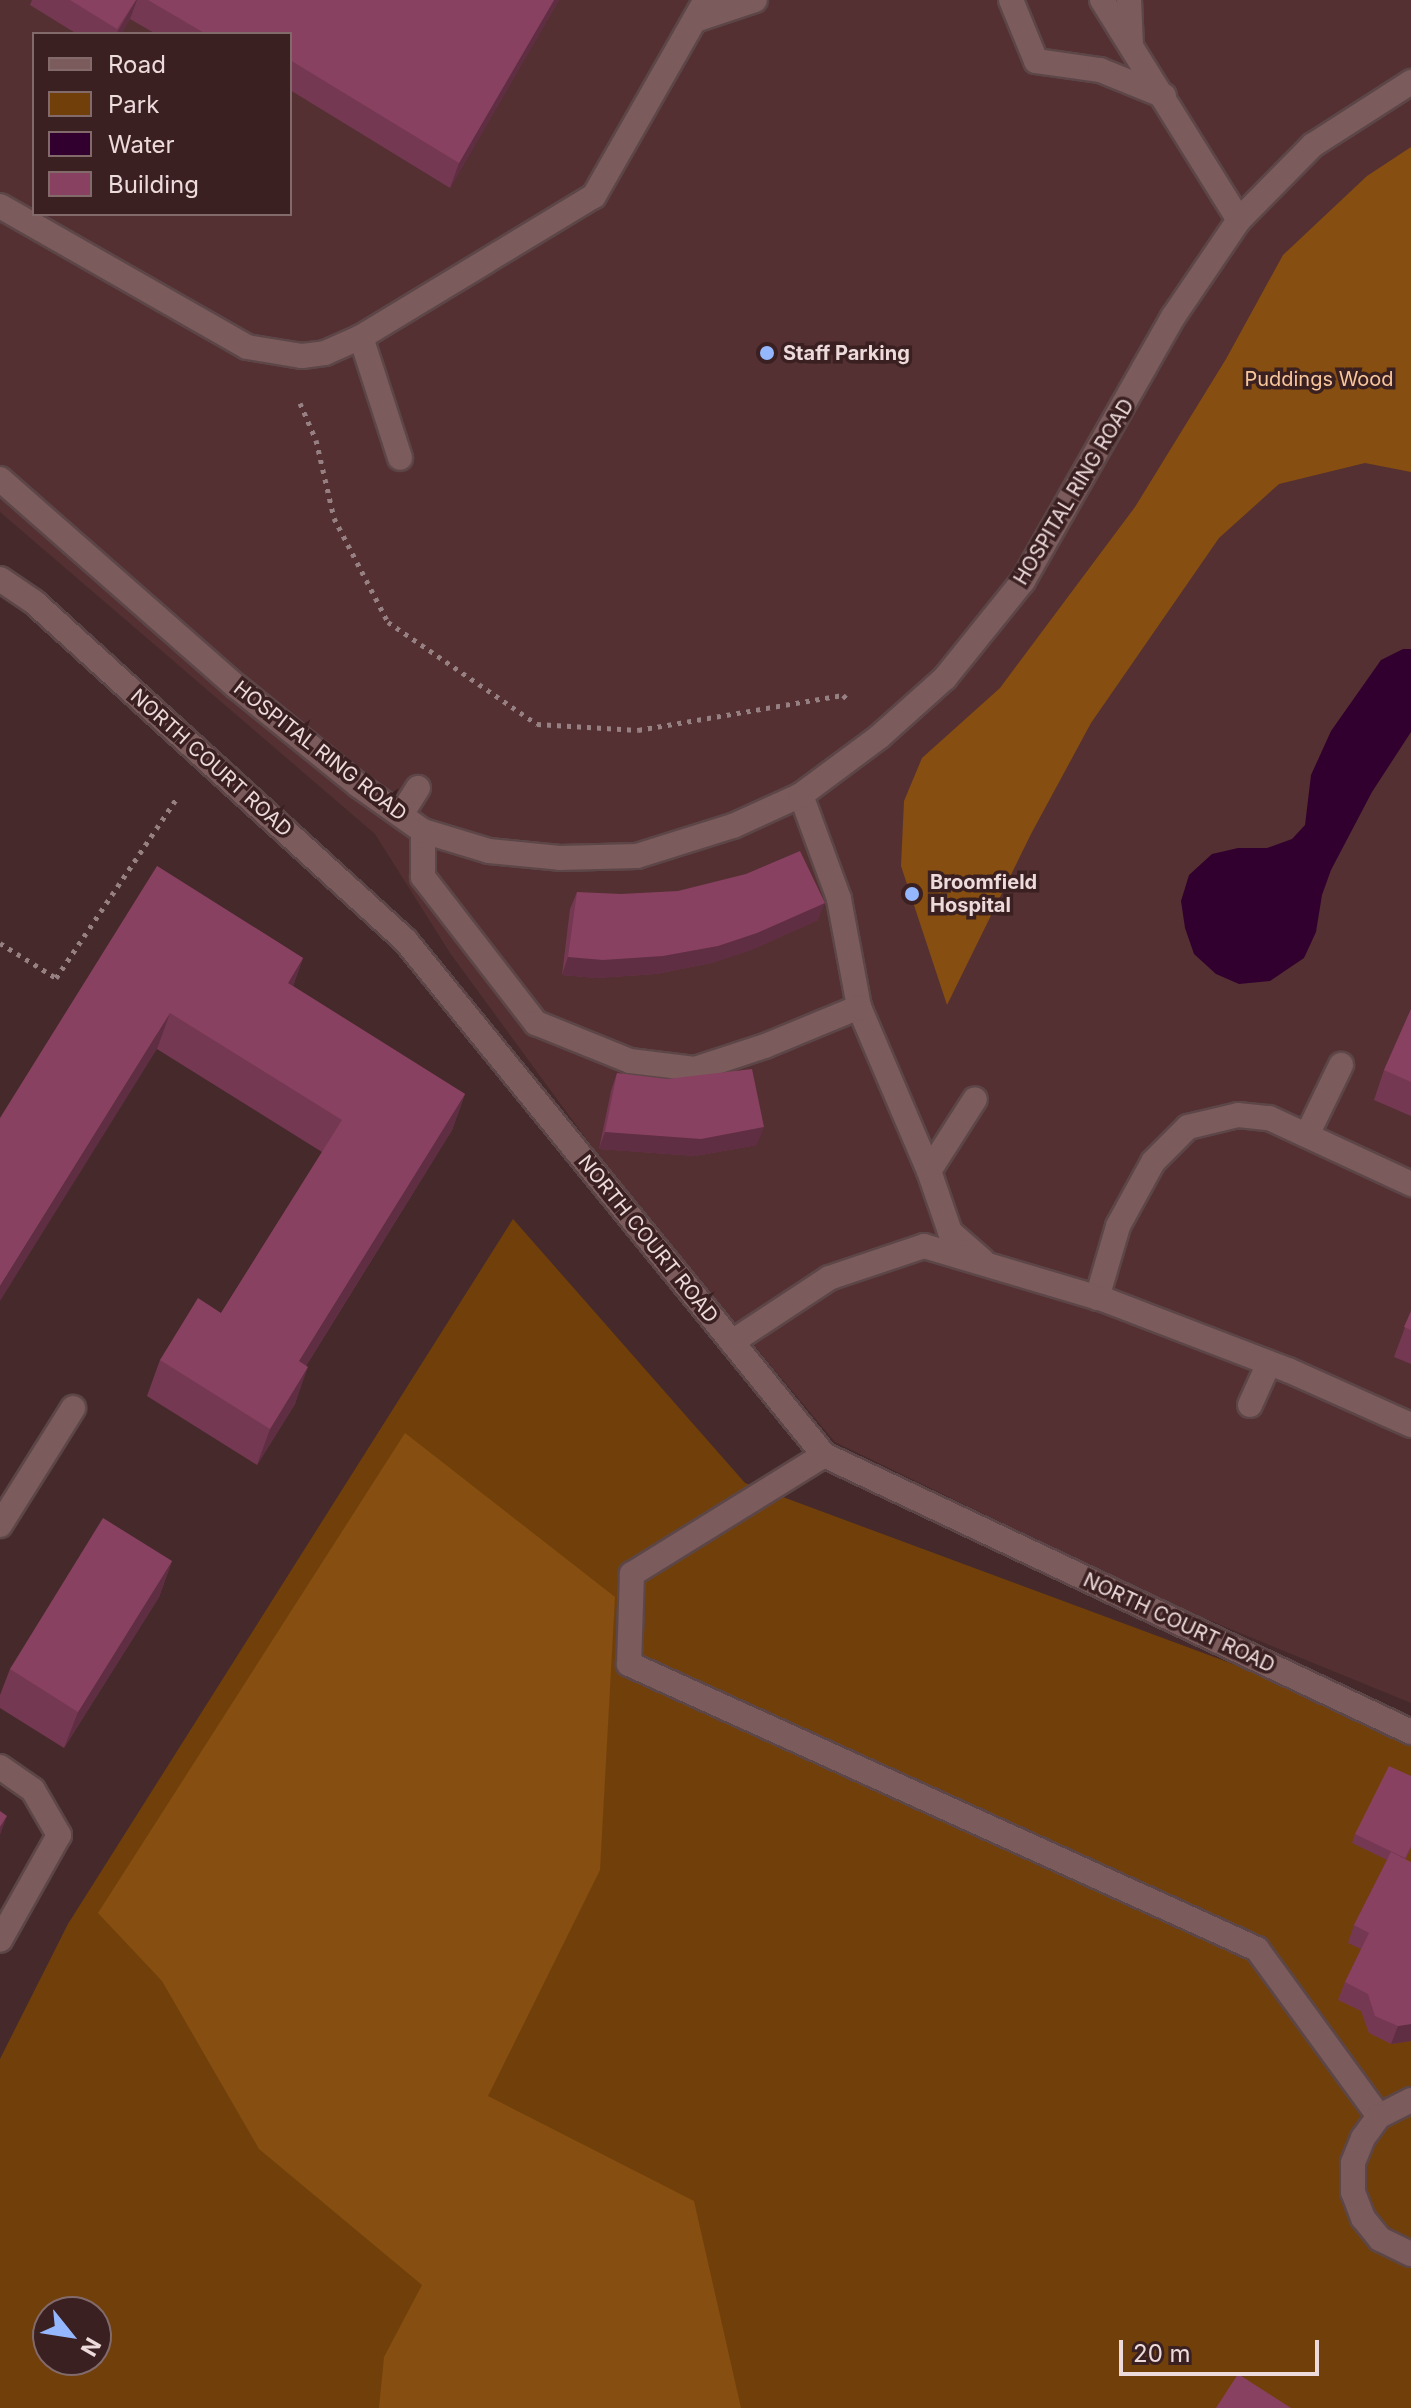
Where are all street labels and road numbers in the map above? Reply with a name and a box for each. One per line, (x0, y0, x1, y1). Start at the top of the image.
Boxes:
street label: HOSPITAL RING ROAD (1009, 395, 1139, 589)
street label: HOSPITAL RING ROAD (229, 676, 411, 826)
street label: NORTH COURT ROAD (125, 684, 297, 842)
street label: NORTH COURT ROAD (573, 1150, 723, 1328)
street label: NORTH COURT ROAD (1079, 1568, 1279, 1678)

